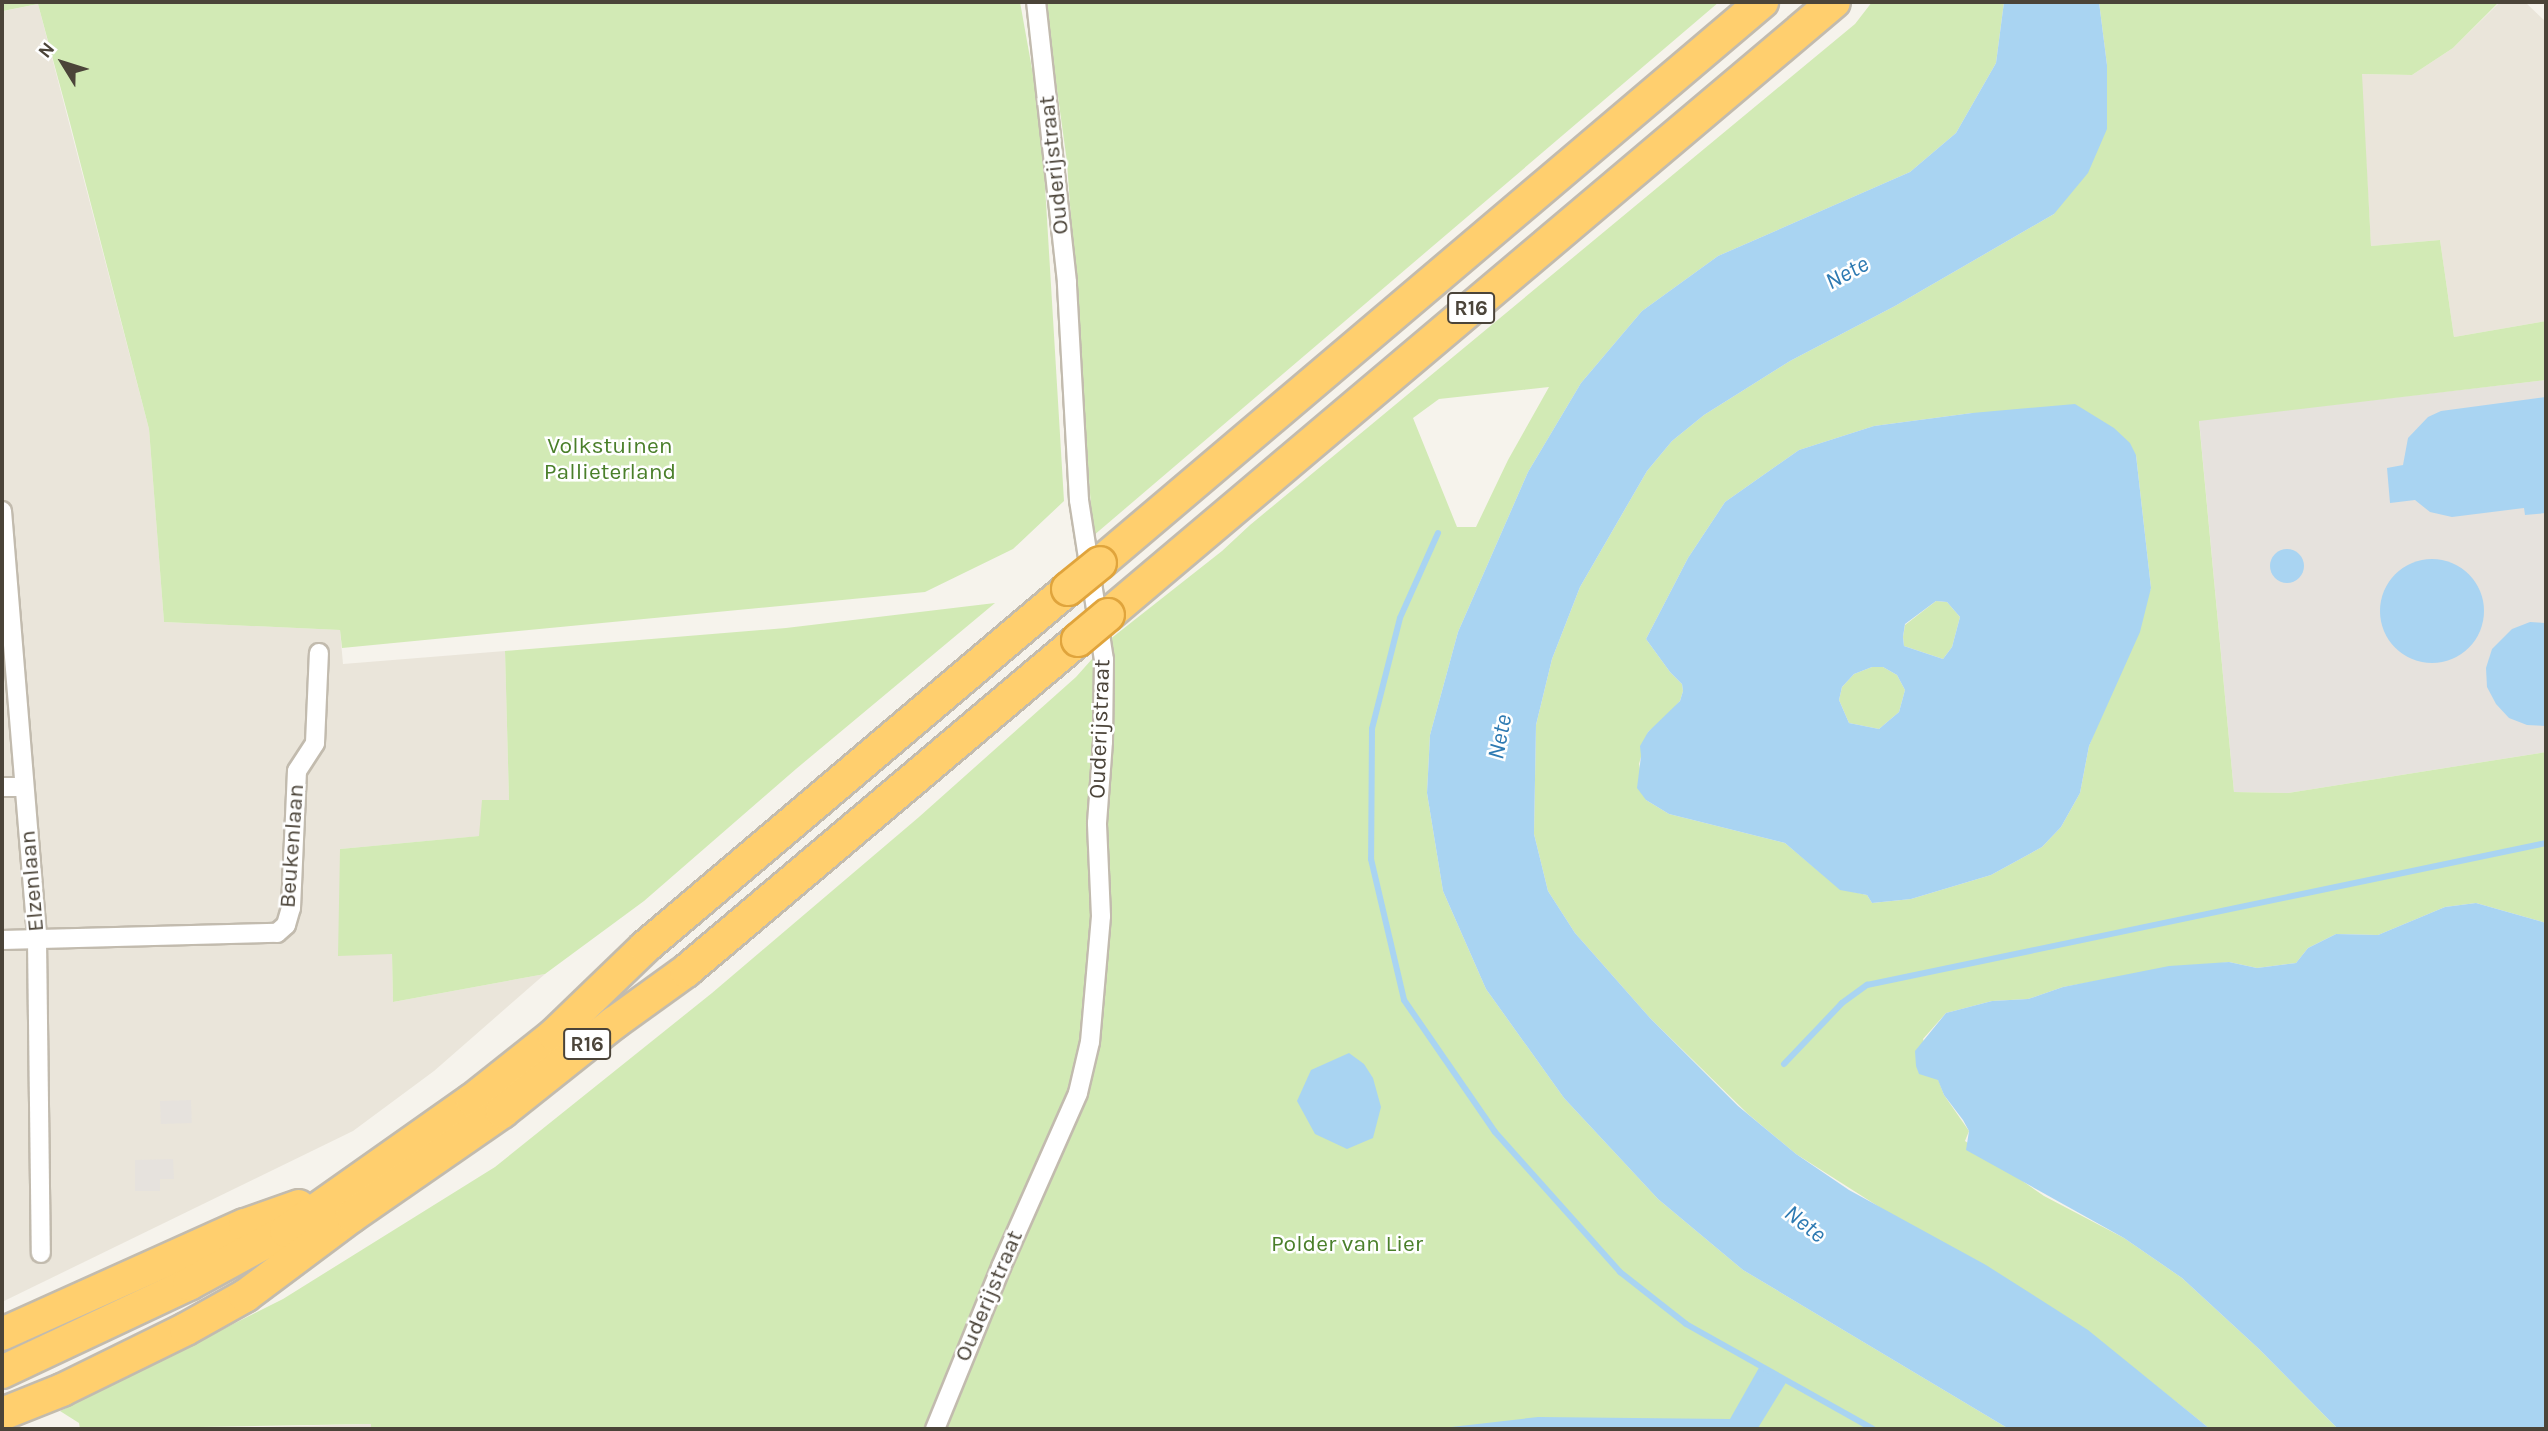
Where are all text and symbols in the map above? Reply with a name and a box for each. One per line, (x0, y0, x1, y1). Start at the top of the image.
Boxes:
north arrow (28, 28, 98, 98)
text: N (34, 38, 59, 62)
street label: Ouderijstraat (1033, 94, 1075, 236)
water label: Nete (1820, 250, 1874, 296)
road number: R16 (1446, 290, 1496, 326)
park label: Volkstuinen Pallieterland (544, 432, 676, 486)
street label: Ouderijstraat (1084, 659, 1116, 799)
water label: Nete (1482, 712, 1518, 762)
street label: Beukenlaan (274, 783, 310, 909)
street label: Elzenlaan (14, 829, 50, 933)
road number: R16 (562, 1026, 612, 1062)
water label: Nete (1778, 1199, 1832, 1249)
street label: Ouderijstraat (949, 1226, 1029, 1366)
park label: Polder van Lier (1271, 1230, 1423, 1258)

